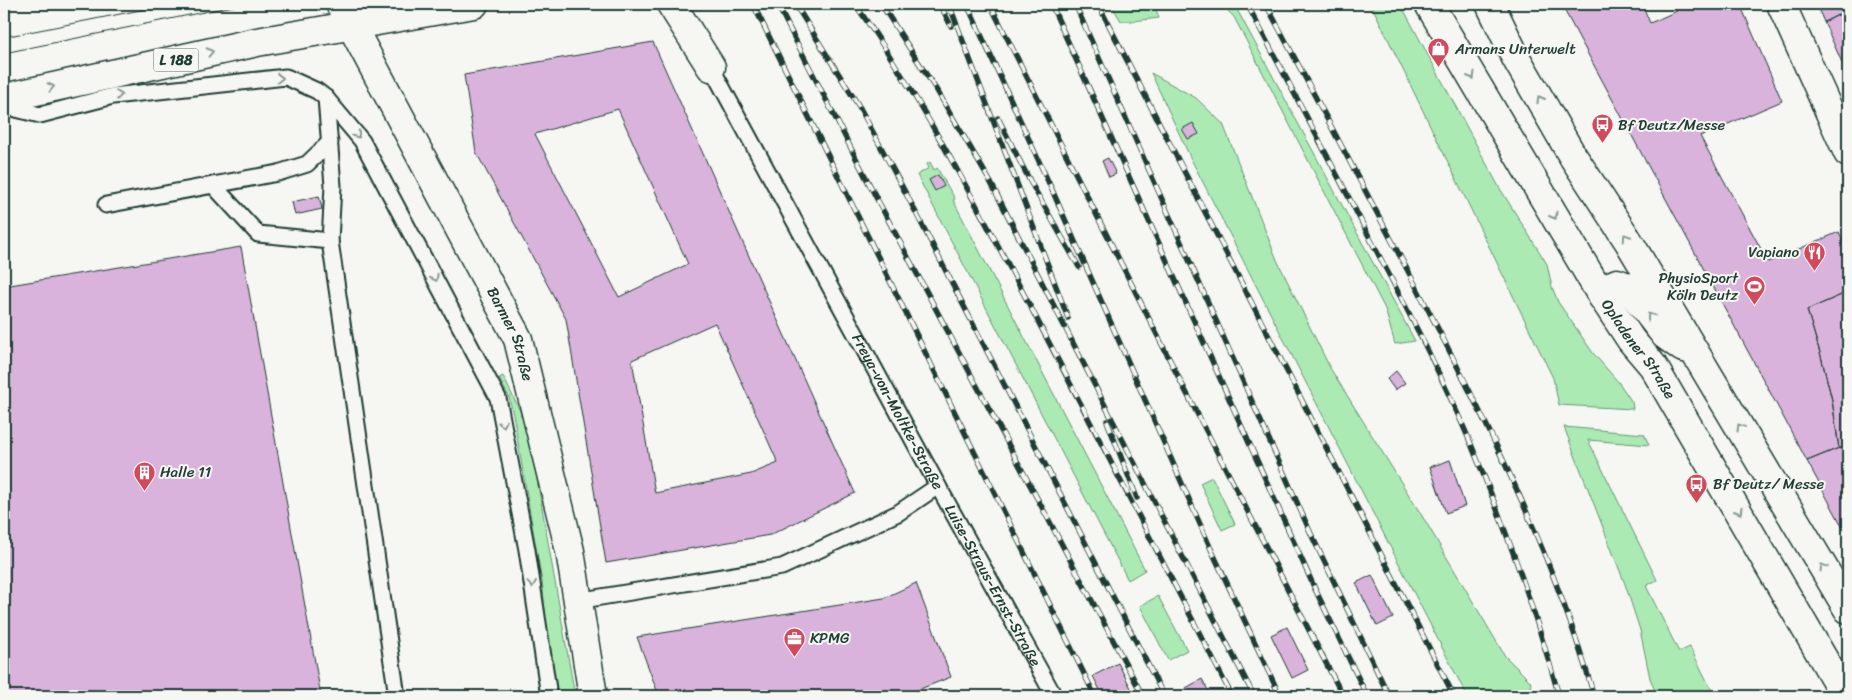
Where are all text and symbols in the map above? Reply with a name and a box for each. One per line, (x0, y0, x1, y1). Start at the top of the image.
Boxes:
place label: Armans Unterwelt (1454, 36, 1576, 62)
shop icon: Armans Unterwelt (1427, 37, 1451, 68)
one-way arrow (206, 47, 214, 58)
road number: L 188 (154, 48, 198, 72)
one-way arrow (1465, 70, 1475, 79)
one-way arrow (277, 73, 285, 83)
one-way arrow (47, 82, 56, 93)
one-way arrow (115, 90, 123, 101)
one-way arrow (1537, 96, 1547, 105)
place label: Bf Deutz/Messe (1618, 112, 1726, 138)
bus stop icon: Bf Deutz/Messe (1590, 113, 1614, 144)
one-way arrow (351, 130, 360, 139)
one-way arrow (1548, 210, 1558, 219)
one-way arrow (1623, 233, 1632, 243)
place label: Vapiano (1748, 239, 1799, 265)
restaurant icon: Vapiano (1803, 240, 1827, 271)
place label: PhysioSport Köln Deutz (1658, 265, 1739, 308)
one-way arrow (428, 273, 438, 282)
sports icon: PhysioSport Köln Deutz (1742, 275, 1766, 306)
street label: Barmer Straße (480, 282, 541, 384)
street label: Opladener Straße (1594, 294, 1683, 405)
one-way arrow (1648, 313, 1656, 322)
street label: Freya-von-Moltke-Straße (845, 329, 951, 495)
one-way arrow (498, 420, 508, 429)
one-way arrow (1737, 424, 1747, 433)
place label: Halle 11 (160, 459, 211, 485)
building icon: Halle 11 (132, 460, 156, 491)
place label: Bf Deutz/ Messe (1713, 471, 1825, 497)
bus stop icon: Bf Deutz/ Messe (1685, 472, 1709, 503)
street label: Luise-Straus-Ernst-Straße (937, 499, 1048, 672)
one-way arrow (1733, 506, 1743, 515)
one-way arrow (1820, 564, 1830, 573)
one-way arrow (526, 580, 537, 588)
place label: KPMG (810, 625, 850, 651)
office icon: KPMG (782, 626, 806, 657)

